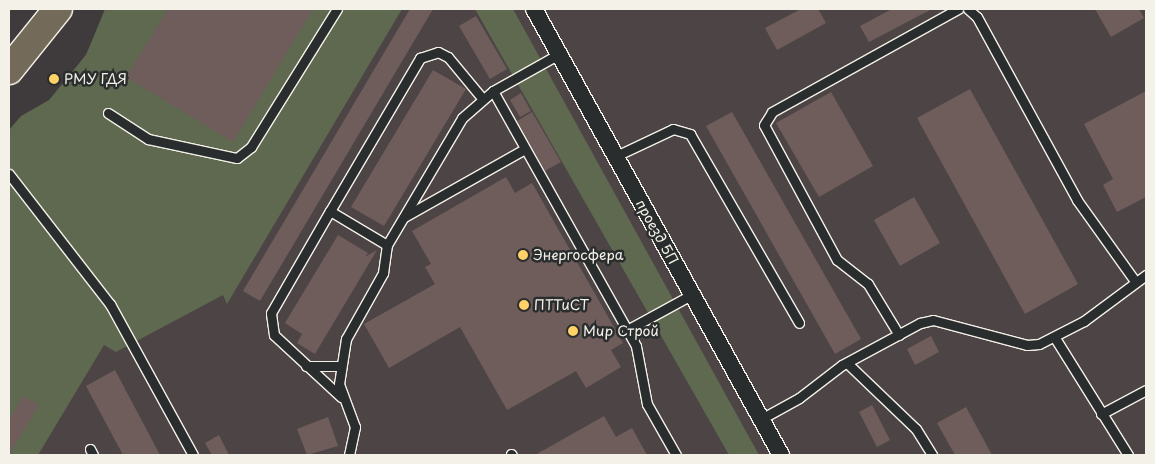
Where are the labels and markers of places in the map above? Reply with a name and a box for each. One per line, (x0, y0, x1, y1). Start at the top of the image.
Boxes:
place label: РМУ ГДЯ (64, 71, 126, 87)
marker: РМУ ГДЯ (48, 73, 60, 85)
place label: Энергосфера (533, 247, 623, 263)
marker: Энергосфера (517, 249, 529, 261)
place label: ПТТиСТ (534, 297, 589, 313)
marker: ПТТиСТ (518, 299, 530, 311)
place label: Мир Строй (583, 323, 659, 339)
marker: Мир Строй (567, 325, 579, 337)

